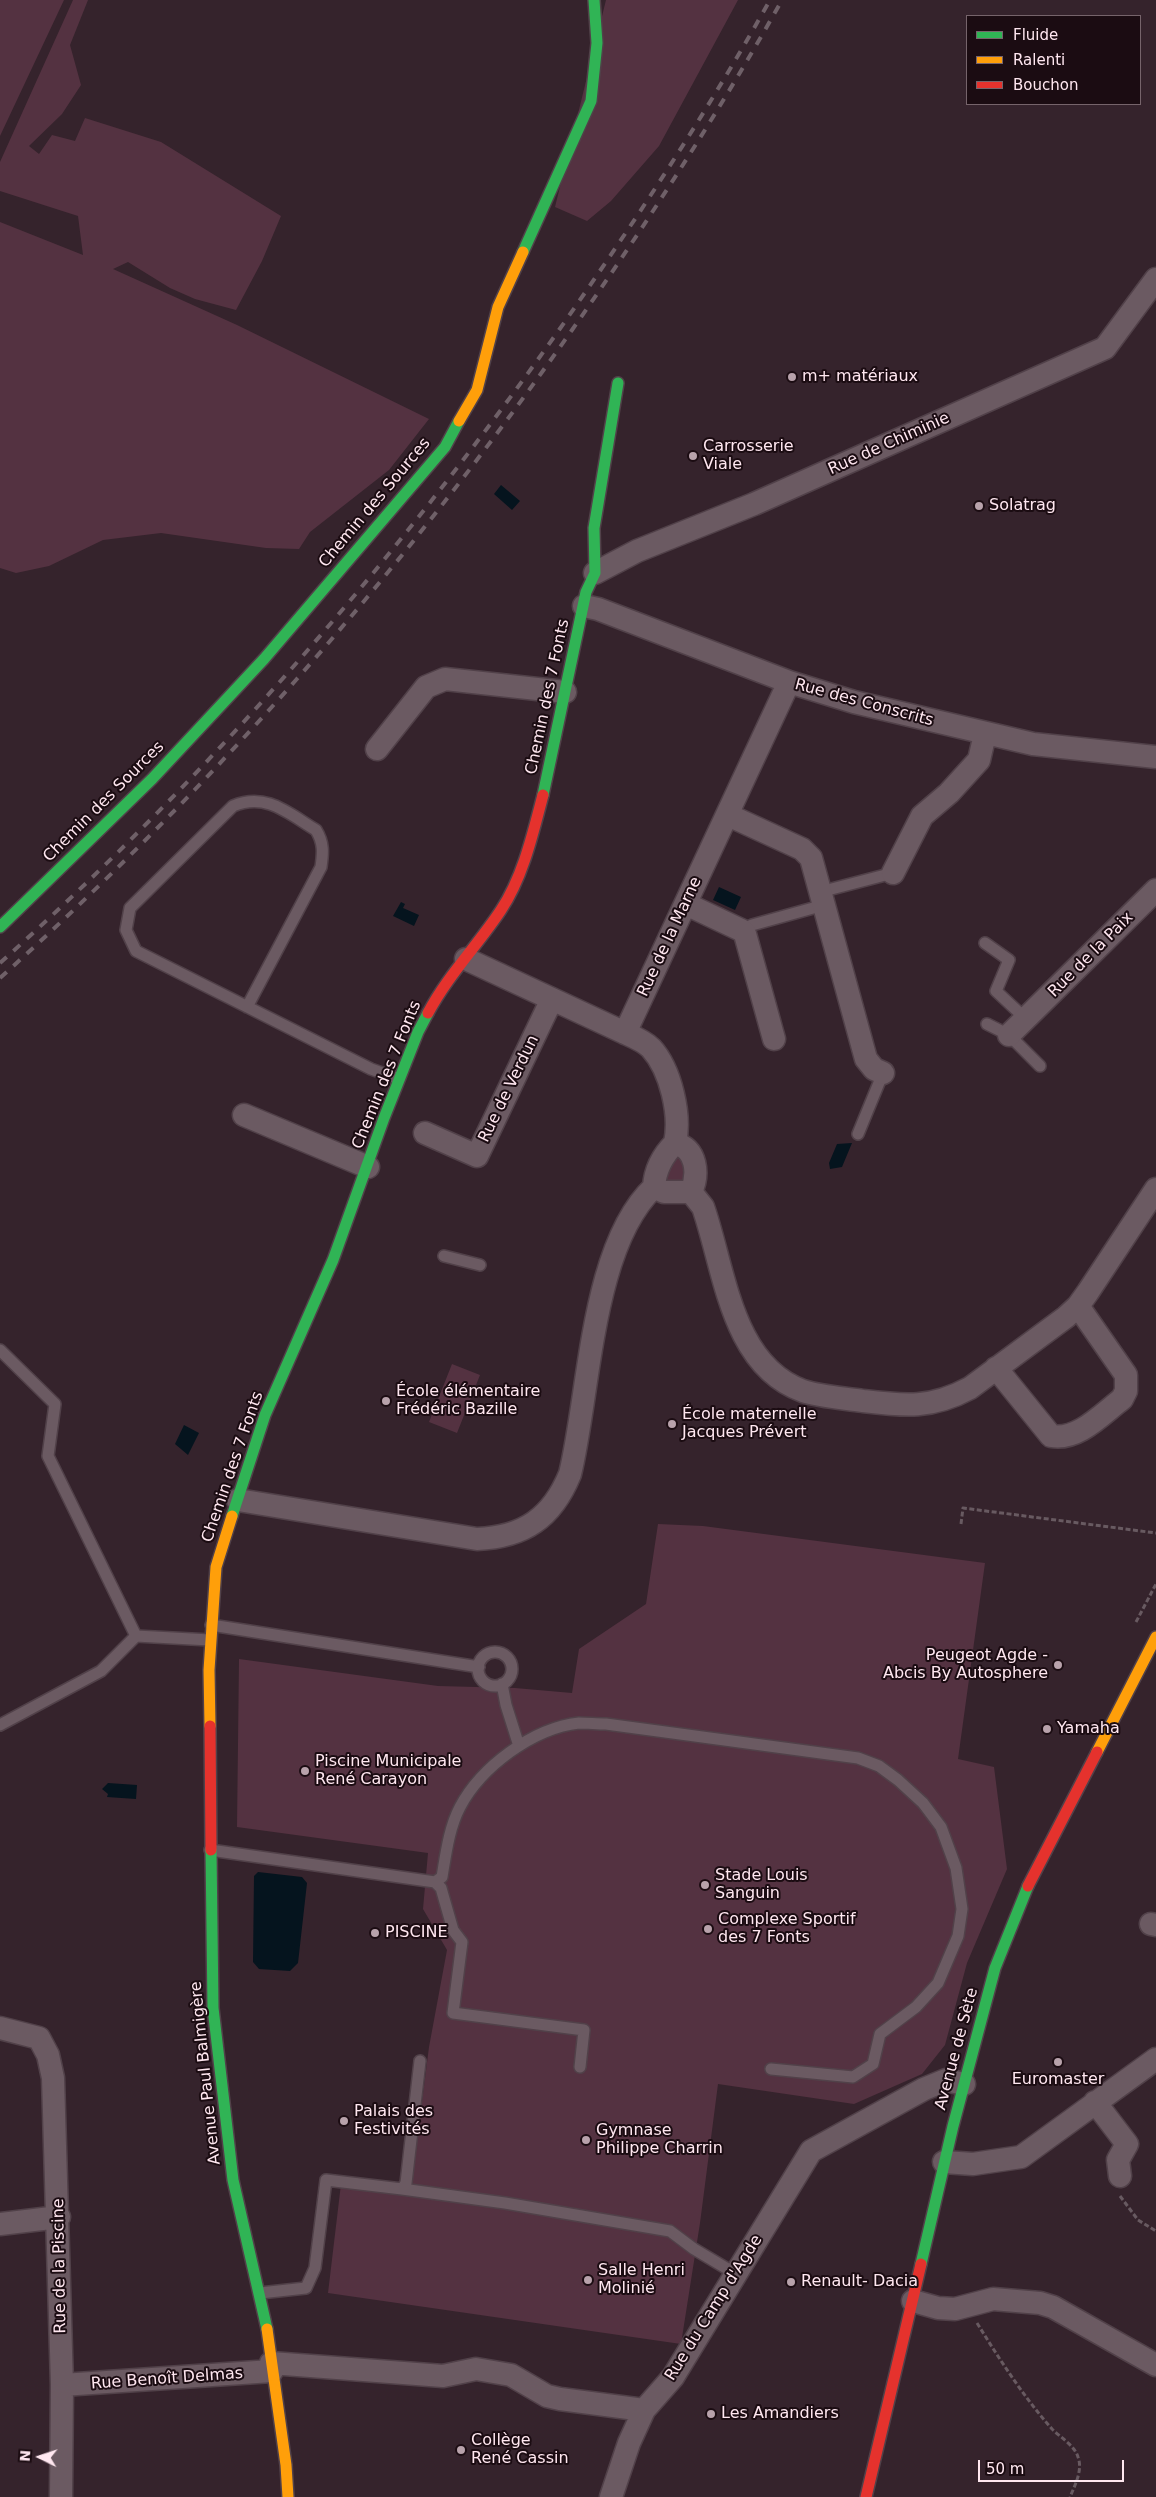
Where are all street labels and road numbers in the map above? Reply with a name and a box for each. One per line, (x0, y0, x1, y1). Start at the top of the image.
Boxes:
street label: Rue de Chiminie (825, 409, 953, 479)
street label: Chemin des Sources (315, 434, 435, 572)
street label: Chemin des 7 Fonts (522, 618, 574, 776)
street label: Rue des Conscrits (793, 675, 935, 731)
street label: Chemin des Sources (40, 738, 168, 866)
street label: Rue de la Marne (634, 874, 706, 1000)
street label: Rue de la Paix (1044, 908, 1138, 1002)
street label: Chemin des 7 Fonts (348, 998, 426, 1152)
street label: Rue de Verdun (475, 1032, 543, 1146)
street label: Chemin des 7 Fonts (198, 1389, 268, 1545)
street label: Avenue Paul Balmigère (187, 1980, 225, 2166)
street label: Avenue de Sète (931, 1986, 983, 2112)
street label: Rue de la Piscine (49, 2198, 71, 2334)
street label: Rue du Camp d'Agde (661, 2232, 767, 2384)
street label: Rue Benoît Delmas (90, 2364, 244, 2394)

